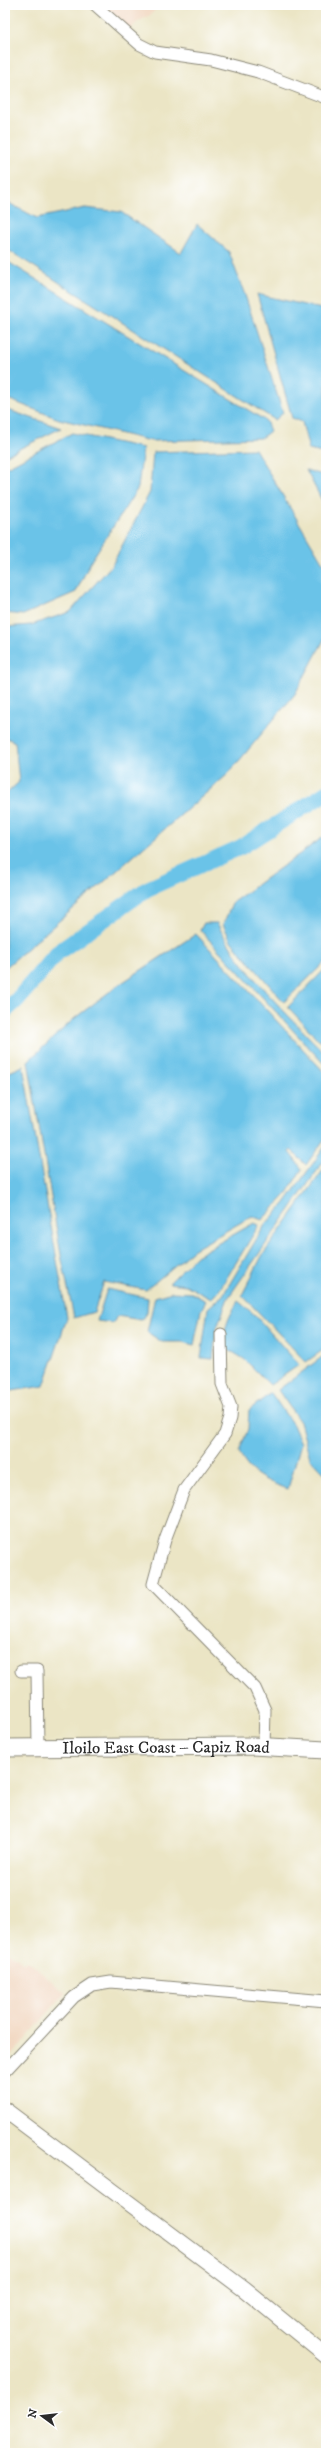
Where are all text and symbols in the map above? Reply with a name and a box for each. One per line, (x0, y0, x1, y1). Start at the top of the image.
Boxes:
street label: Iloilo East Coast – Capiz Road (62, 1736, 271, 1760)
north arrow (22, 2396, 62, 2436)
text: N (25, 2407, 41, 2420)

